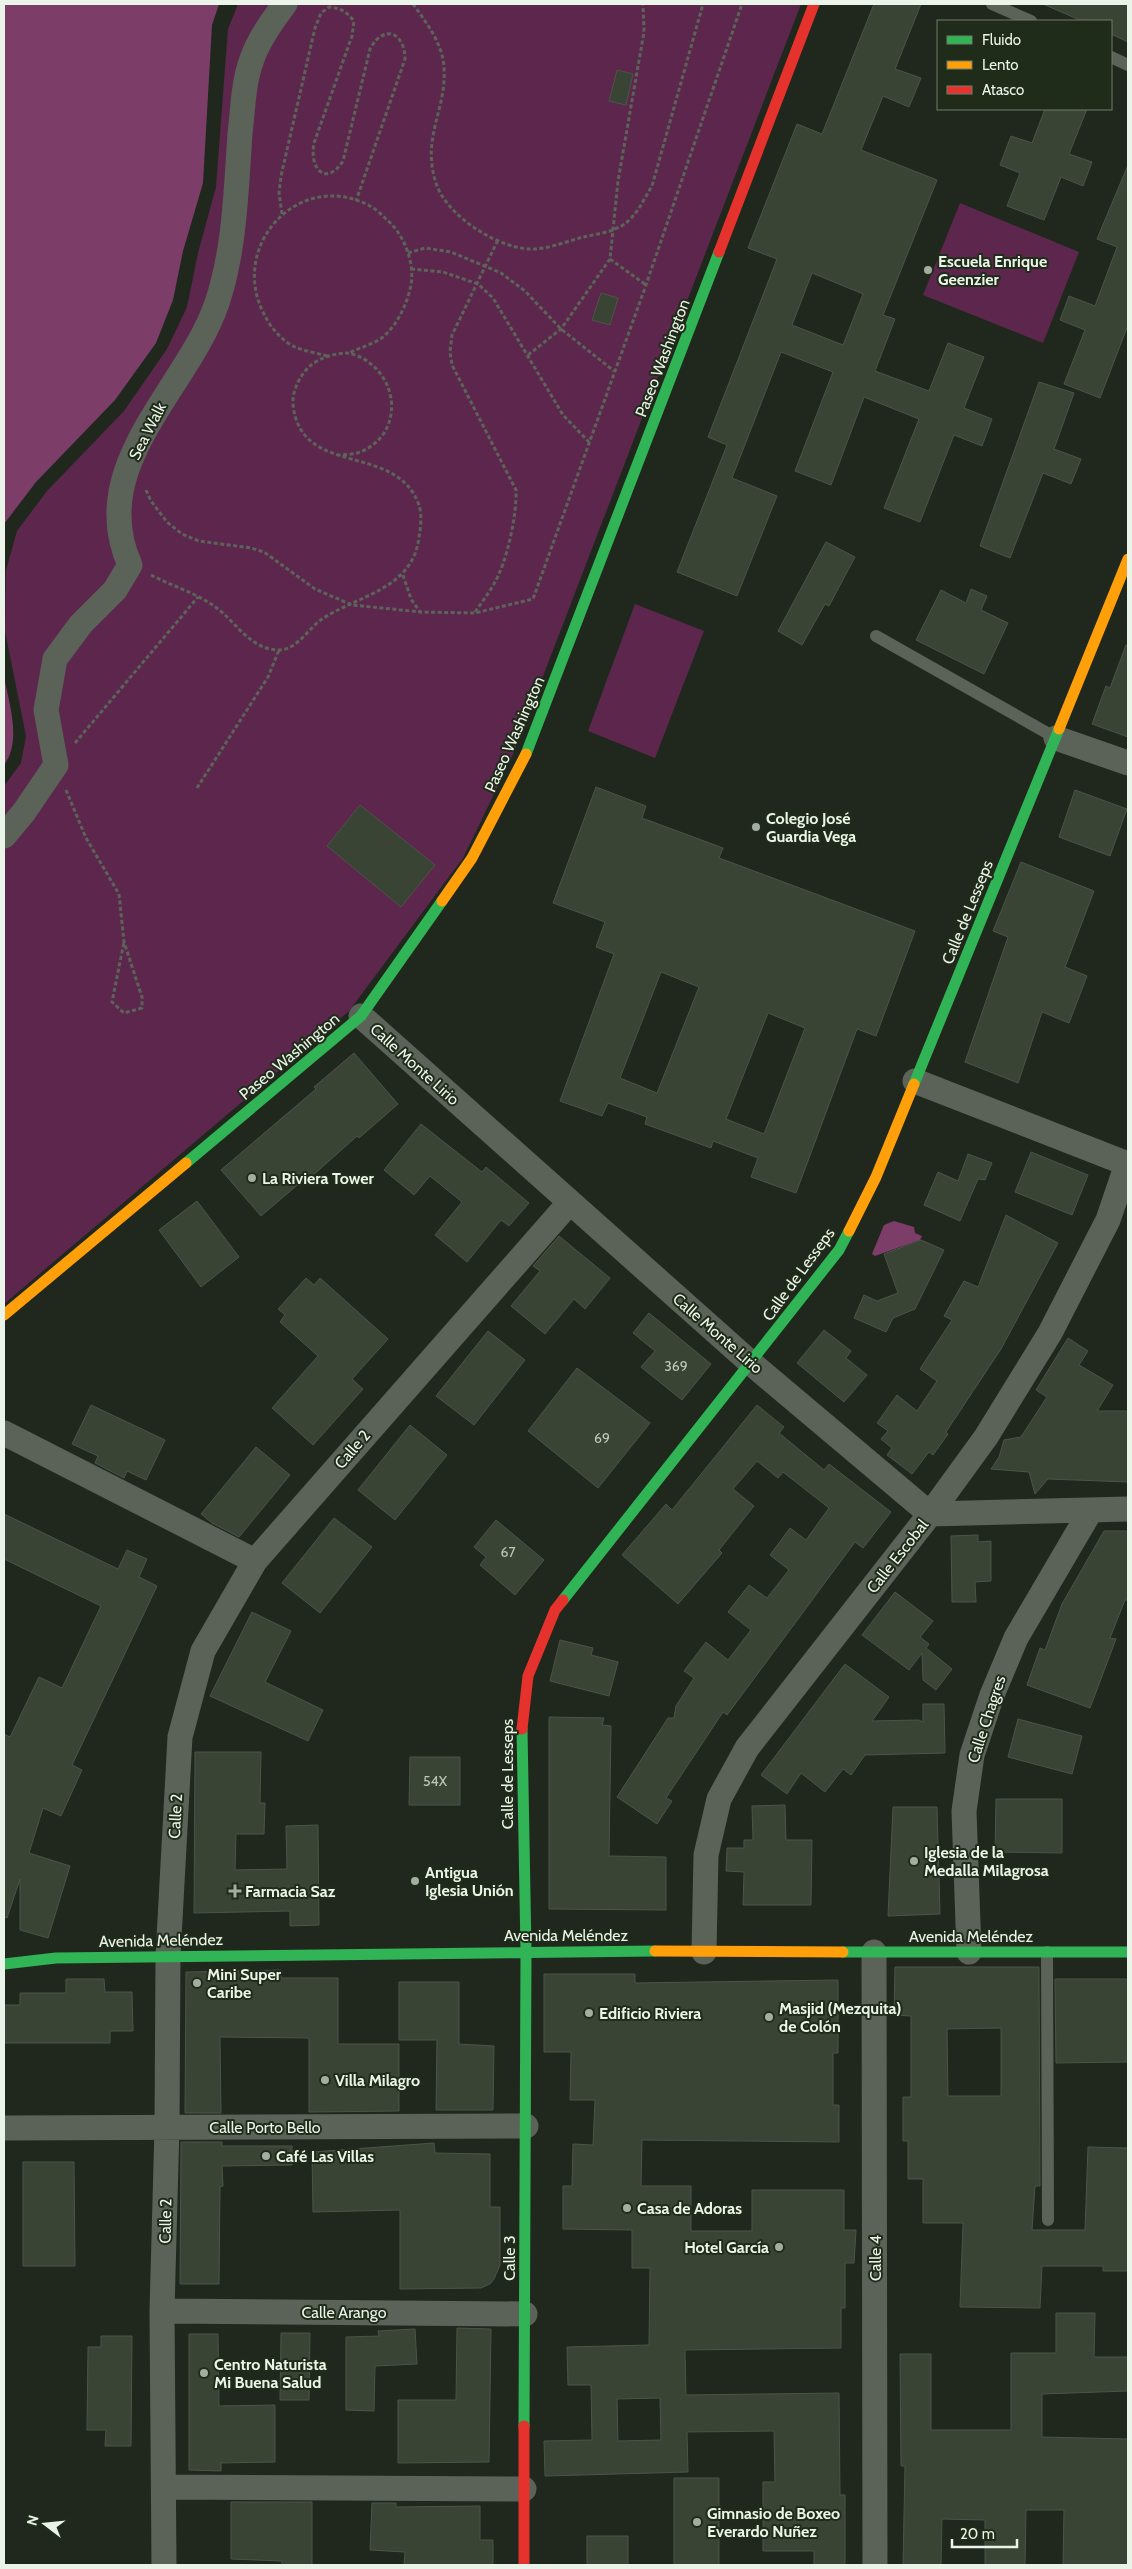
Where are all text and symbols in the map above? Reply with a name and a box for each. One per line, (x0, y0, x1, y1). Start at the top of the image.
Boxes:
legend (937, 20, 1112, 110)
text: Fluido (982, 31, 1021, 49)
text: Lento (982, 56, 1019, 74)
text: Atasco (982, 81, 1024, 99)
place label: Escuela Enrique Geenzier (938, 252, 1047, 289)
marker: Escuela Enrique Geenzier (922, 264, 934, 276)
street label: Paseo Washington (631, 297, 694, 420)
street label: Sea Walk (125, 399, 170, 463)
street label: Paseo Washington (480, 673, 549, 795)
place label: Colegio José Guardia Vega (766, 809, 856, 846)
marker: Colegio José Guardia Vega (750, 821, 762, 833)
street label: Calle de Lesseps (938, 857, 997, 967)
street label: Paseo Washington (235, 1009, 343, 1104)
street label: Calle Monte Lirio (366, 1020, 463, 1109)
place label: La Riviera Tower (262, 1169, 375, 1188)
marker: La Riviera Tower (246, 1172, 258, 1184)
street label: Calle de Lesseps (758, 1224, 839, 1325)
street label: Calle Monte Lirio (669, 1289, 767, 1378)
house number: 369 (664, 1357, 688, 1375)
street label: Calle 2 (330, 1426, 374, 1473)
house number: 69 (594, 1429, 610, 1447)
street label: Calle Escobal (863, 1515, 932, 1597)
house number: 67 (501, 1543, 515, 1561)
street label: Calle Chagres (963, 1673, 1010, 1765)
street label: Calle de Lesseps (498, 1718, 517, 1829)
house number: 54X (423, 1772, 448, 1790)
street label: Calle 2 (165, 1793, 186, 1839)
place label: Iglesia de la Medalla Milagrosa (924, 1843, 1049, 1880)
marker: Iglesia de la Medalla Milagrosa (908, 1855, 920, 1867)
place label: Antigua Iglesia Unión (425, 1863, 514, 1900)
marker: Antigua Iglesia Unión (409, 1875, 421, 1887)
place label: Farmacia Saz (245, 1882, 336, 1901)
marker: Farmacia Saz (229, 1885, 241, 1897)
street label: Avenida Meléndez (504, 1926, 629, 1945)
street label: Avenida Meléndez (909, 1927, 1034, 1946)
street label: Avenida Meléndez (99, 1930, 224, 1951)
place label: Mini Super Caribe (207, 1965, 282, 2002)
marker: Mini Super Caribe (191, 1977, 203, 1989)
place label: Masjid (Mezquita) de Colón (779, 1999, 902, 2036)
place label: Edificio Riviera (599, 2004, 701, 2023)
marker: Edificio Riviera (583, 2007, 595, 2019)
marker: Masjid (Mezquita) de Colón (763, 2011, 775, 2023)
place label: Villa Milagro (335, 2071, 420, 2090)
marker: Villa Milagro (319, 2074, 331, 2086)
street label: Calle Porto Bello (209, 2118, 321, 2137)
place label: Café Las Villas (276, 2147, 374, 2166)
marker: Café Las Villas (260, 2150, 272, 2162)
street label: Calle 2 (156, 2198, 175, 2244)
place label: Casa de Adoras (637, 2199, 742, 2218)
marker: Casa de Adoras (621, 2202, 633, 2214)
street label: Calle 3 (500, 2235, 519, 2281)
street label: Calle 4 (866, 2235, 885, 2281)
place label: Hotel García (684, 2238, 769, 2257)
marker: Hotel García (773, 2241, 785, 2253)
street label: Calle Arango (302, 2303, 387, 2322)
place label: Centro Naturista Mi Buena Salud (214, 2355, 327, 2392)
marker: Centro Naturista Mi Buena Salud (198, 2367, 210, 2379)
north arrow (20, 2499, 70, 2549)
place label: Gimnasio de Boxeo Everardo Nuñez (707, 2504, 840, 2541)
text: N (22, 2513, 43, 2528)
marker: Gimnasio de Boxeo Everardo Nuñez (691, 2516, 703, 2528)
scale bar (952, 2516, 1017, 2548)
text: 20 m (960, 2525, 995, 2543)

